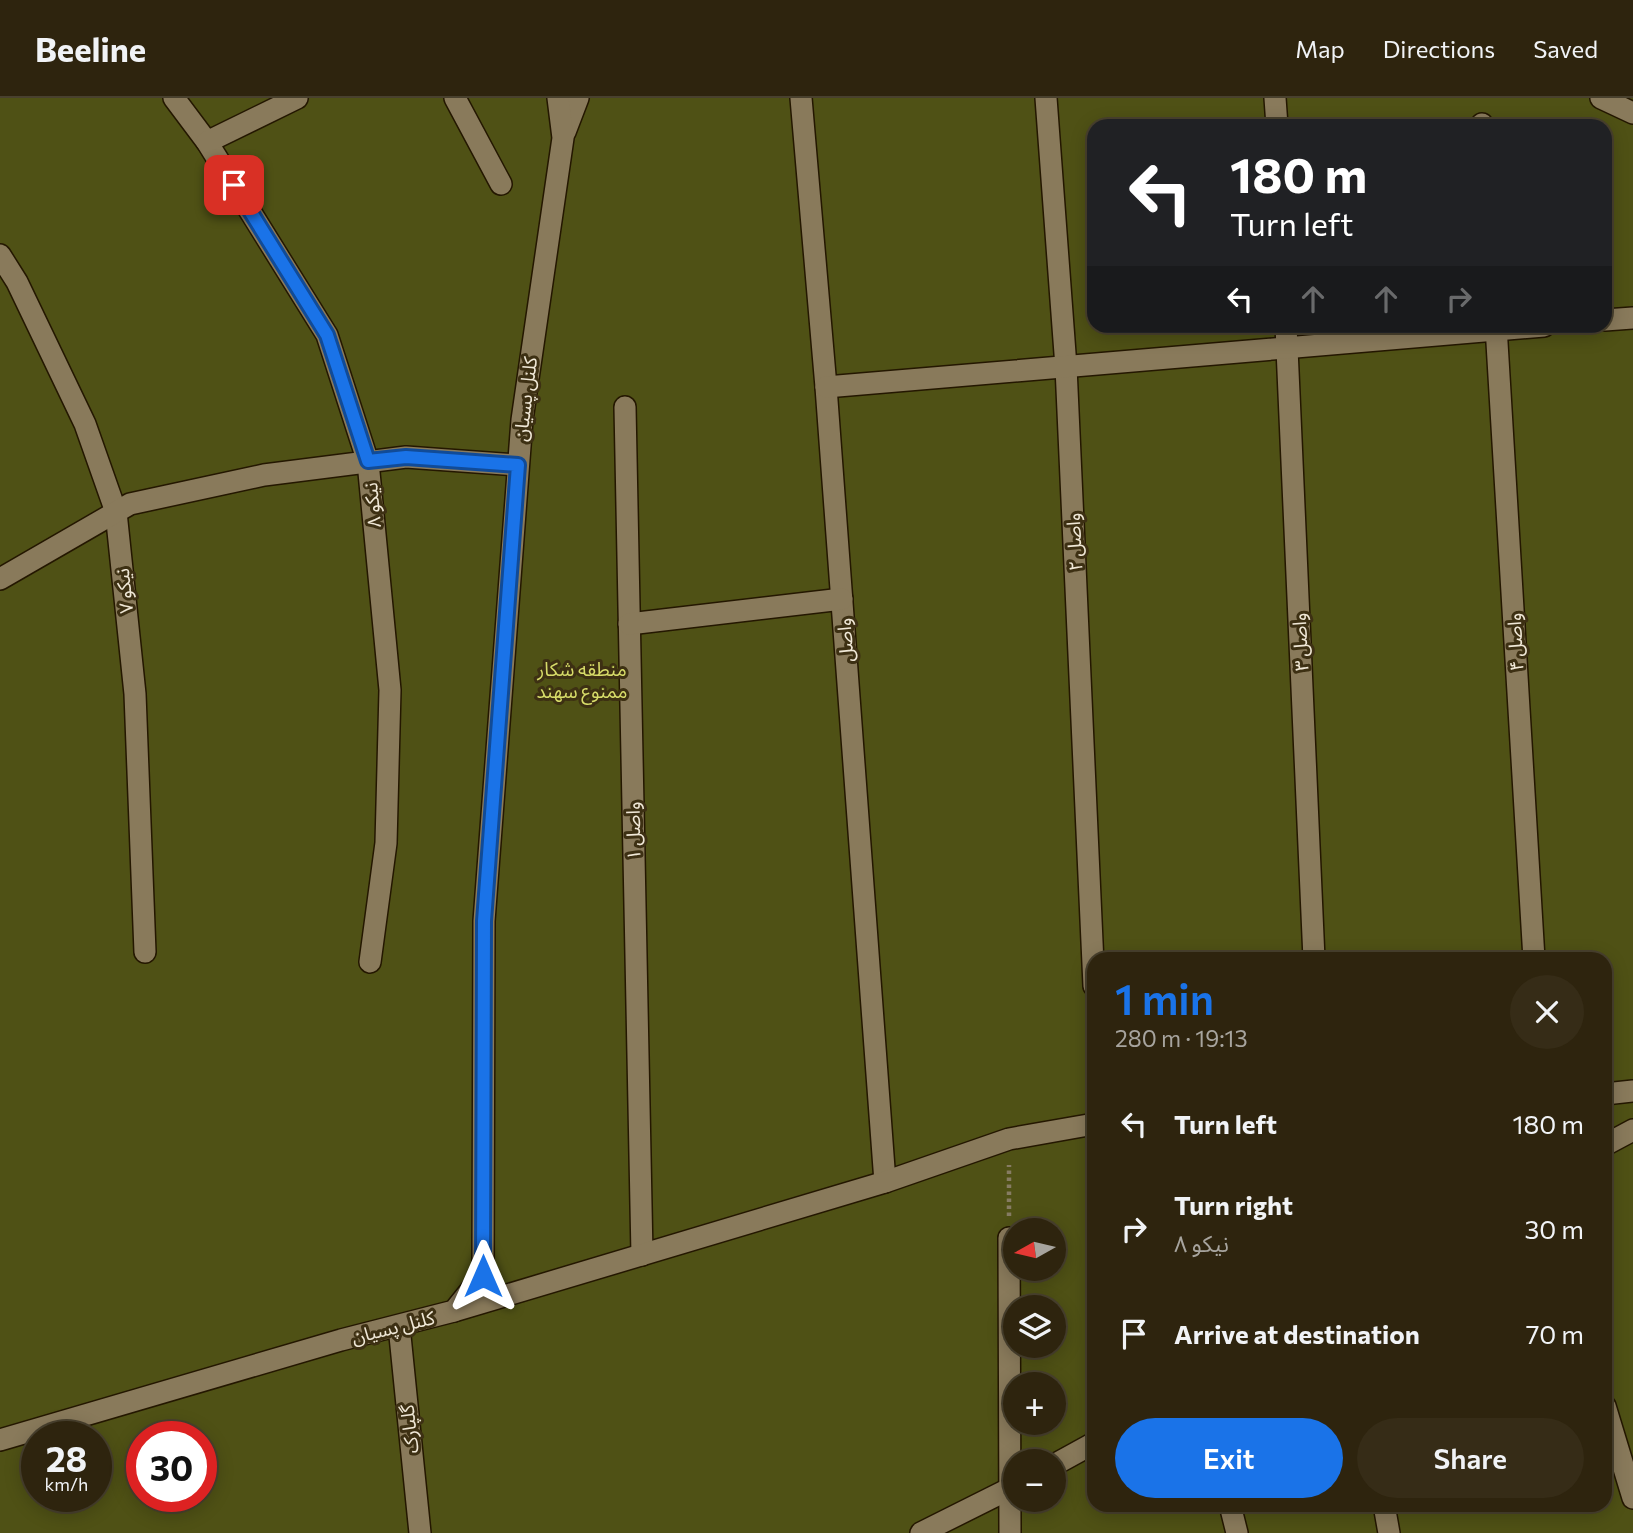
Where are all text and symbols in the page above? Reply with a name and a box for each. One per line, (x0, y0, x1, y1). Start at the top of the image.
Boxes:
text: Beeline (35, 28, 146, 69)
text: Map (1295, 34, 1345, 63)
text: Directions (1383, 34, 1495, 63)
text: Saved (1533, 34, 1598, 63)
text: 180 m (1230, 143, 1367, 203)
icon: left (1115, 147, 1206, 238)
pin (204, 155, 264, 215)
icon: arrive (215, 166, 253, 204)
text: Turn left (1230, 203, 1354, 243)
icon: left (1221, 280, 1259, 318)
icon: ahead (1294, 280, 1332, 318)
icon: ahead (1367, 280, 1405, 318)
icon: right (1440, 280, 1478, 318)
street label: کلنل پسیان (508, 354, 543, 443)
street label: نیکو ۸ (358, 481, 386, 529)
street label: واصل ۲ (1060, 512, 1088, 572)
street label: نیکو ۷ (110, 567, 138, 615)
street label: واصل ۳ (1286, 612, 1314, 672)
street label: واصل ۴ (1501, 612, 1529, 672)
street label: واصل (831, 617, 859, 663)
park label: منطقه شکار ممنوع سهند (536, 657, 627, 705)
street label: واصل ۱ (620, 802, 646, 860)
text: 1 min (1115, 972, 1214, 1024)
button: close (1510, 975, 1584, 1049)
text: 280 m · 19:13 (1115, 1024, 1248, 1052)
icon: left (1115, 1105, 1153, 1143)
text: Turn left (1174, 1108, 1277, 1139)
text: 180 m (1512, 1108, 1584, 1139)
text: Turn right (1174, 1189, 1293, 1220)
icon: right (1115, 1210, 1153, 1248)
text: 30 m (1525, 1213, 1584, 1244)
north arrow (1003, 1218, 1066, 1281)
map controls (1003, 1218, 1066, 1512)
text: نیکو ۸ (1174, 1229, 1229, 1257)
position arrow (446, 1239, 520, 1313)
button: layers (1003, 1295, 1066, 1358)
street label: کلنل پسیان (349, 1305, 439, 1350)
icon: arrive (1115, 1315, 1153, 1353)
text: Arrive at destination (1174, 1318, 1420, 1349)
text: 70 m (1526, 1318, 1584, 1349)
button: + (1003, 1372, 1066, 1435)
street label: گلپارک (394, 1402, 425, 1455)
button: Exit (1115, 1418, 1343, 1498)
button: Share (1357, 1418, 1584, 1498)
speed limit sign: 30 (126, 1421, 217, 1512)
text: 28 (46, 1436, 87, 1479)
button: − (1003, 1449, 1066, 1512)
text: km/h (45, 1473, 88, 1495)

